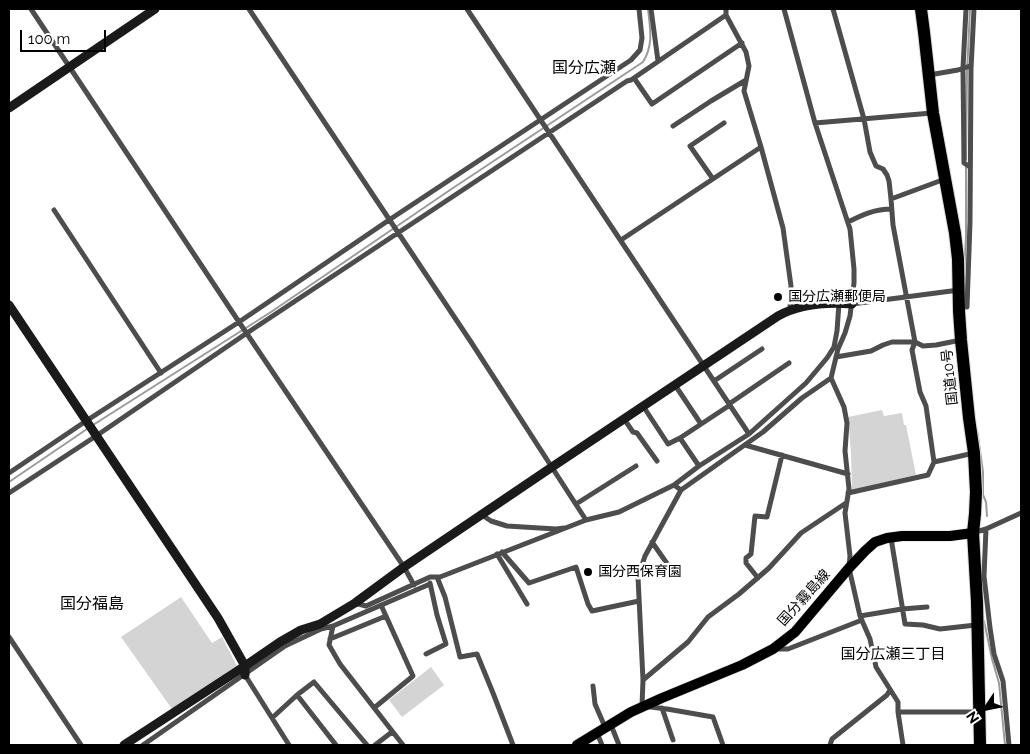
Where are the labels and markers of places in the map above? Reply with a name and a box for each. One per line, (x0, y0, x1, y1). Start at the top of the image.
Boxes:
place label: 国分広瀬郵便局 (788, 289, 886, 305)
marker: 国分広瀬郵便局 (772, 291, 784, 303)
place label: 国分西保育園 (598, 564, 682, 580)
marker: 国分西保育園 (582, 566, 594, 578)

